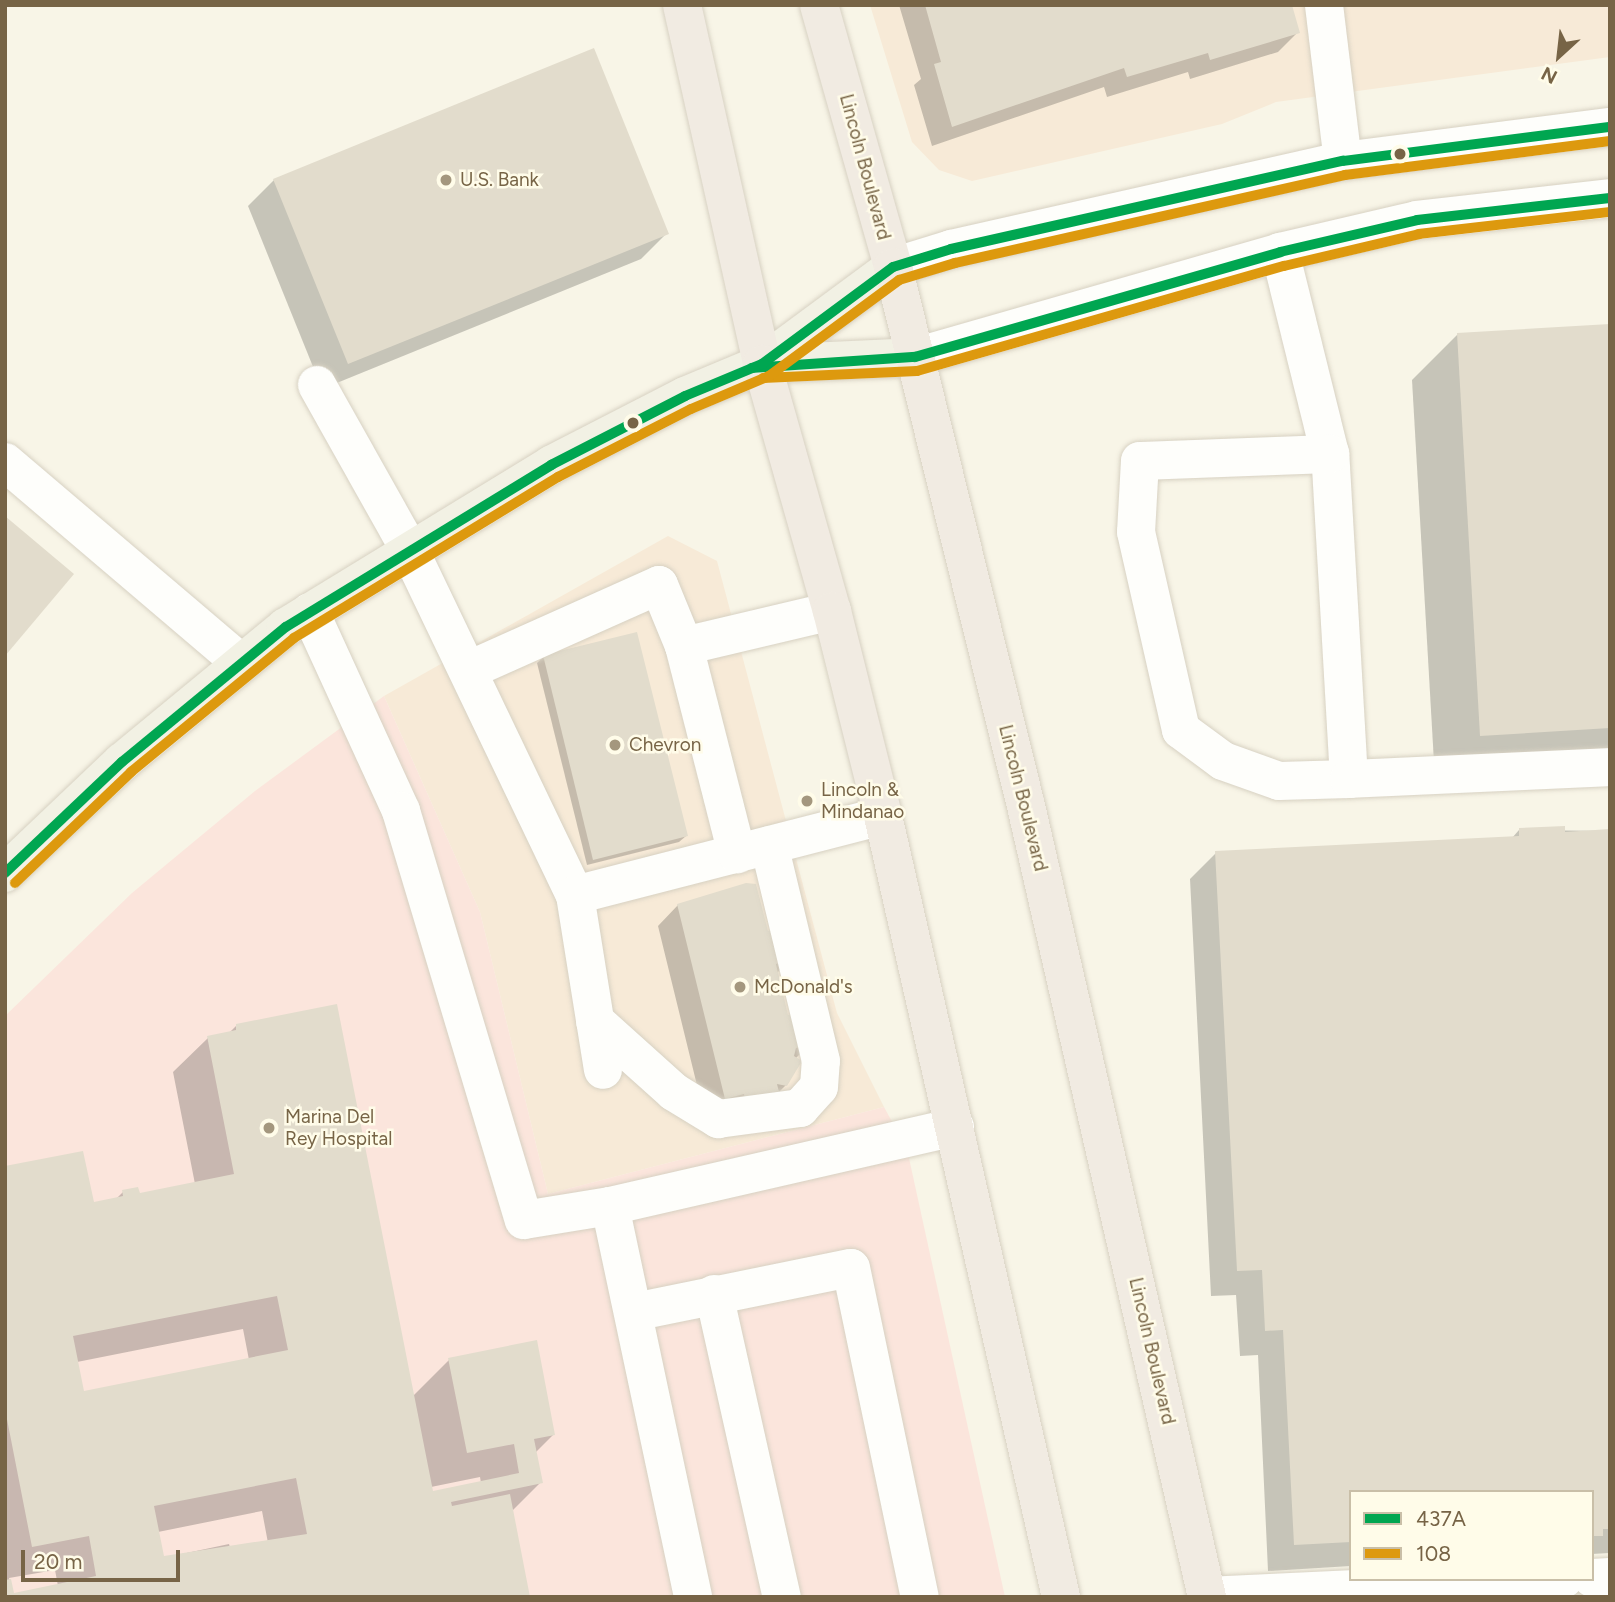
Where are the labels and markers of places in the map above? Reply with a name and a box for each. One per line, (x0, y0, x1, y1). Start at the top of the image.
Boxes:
unlabelled marker (1393, 147, 1407, 161)
place label: U.S. Bank (460, 169, 539, 191)
marker: U.S. Bank (438, 172, 454, 188)
unlabelled marker (626, 416, 640, 430)
place label: Chevron (629, 734, 701, 756)
marker: Chevron (607, 737, 623, 753)
place label: Lincoln & Mindanao (821, 779, 904, 823)
marker: Lincoln & Mindanao (799, 793, 815, 809)
place label: McDonald's (754, 976, 853, 998)
marker: McDonald's (732, 979, 748, 995)
place label: Marina Del Rey Hospital (285, 1106, 392, 1150)
marker: Marina Del Rey Hospital (259, 1118, 279, 1138)

